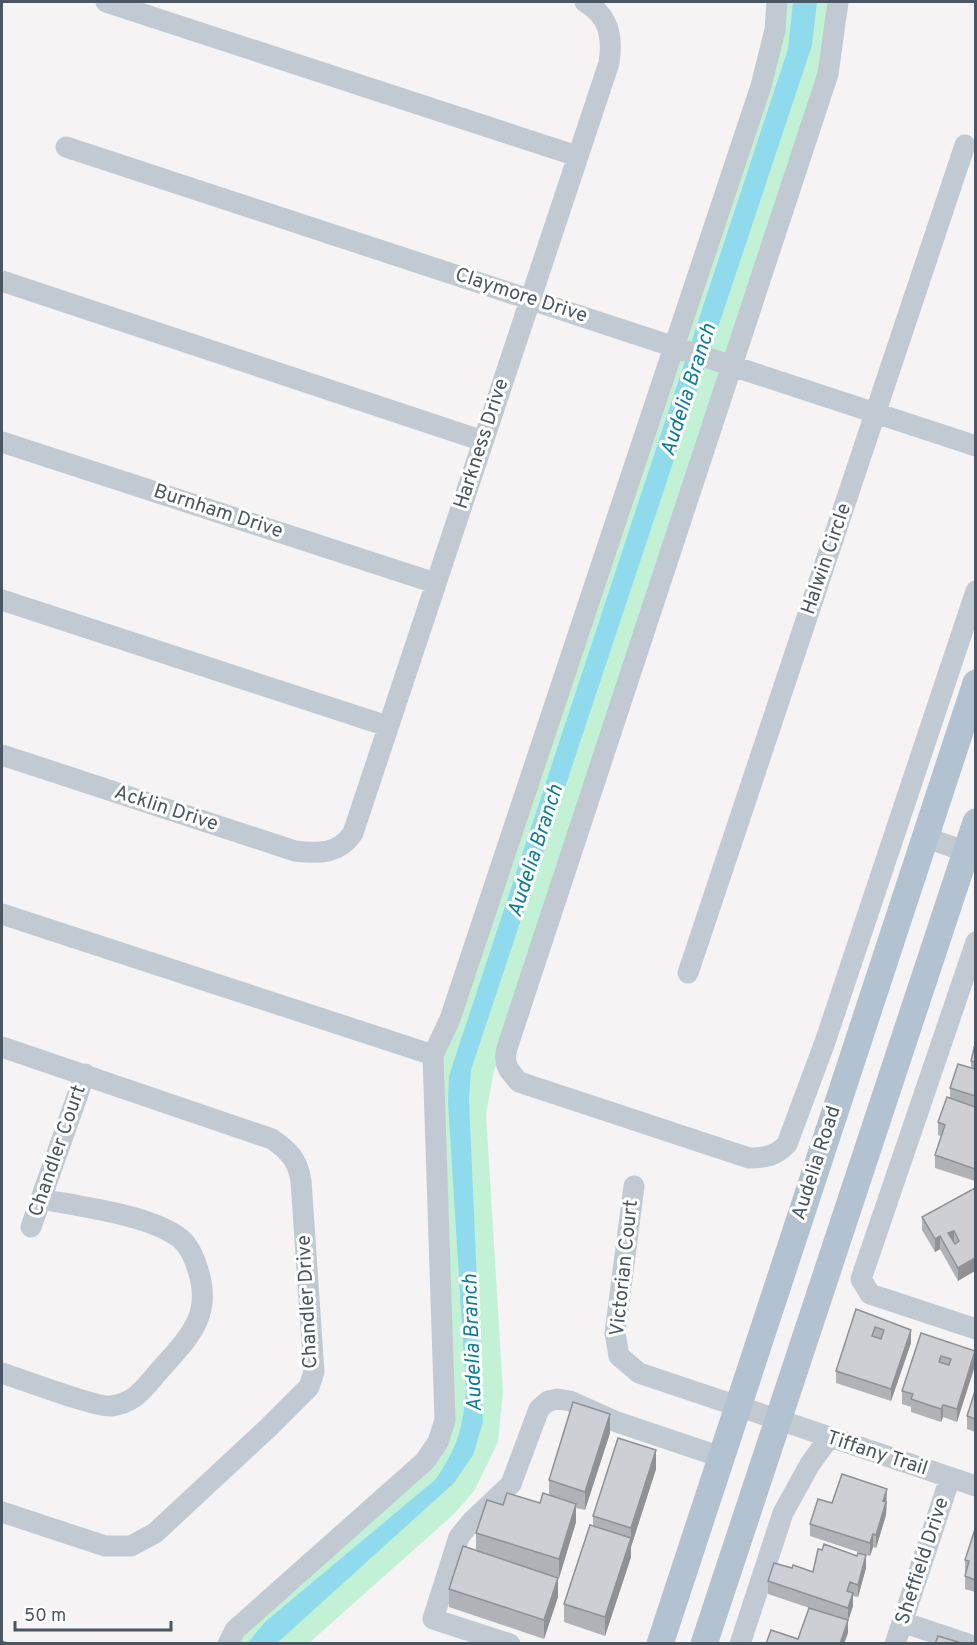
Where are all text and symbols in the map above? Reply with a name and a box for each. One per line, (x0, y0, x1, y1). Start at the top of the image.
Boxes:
street label: Claymore Drive (451, 262, 591, 330)
water label: Audelia Branch (655, 320, 723, 460)
street label: Harkness Drive (449, 376, 515, 512)
street label: Burnham Drive (150, 479, 286, 545)
street label: Halwin Circle (796, 500, 858, 618)
street label: Acklin Drive (111, 780, 221, 838)
water label: Audelia Branch (502, 781, 570, 921)
street label: Chandler Court (23, 1082, 93, 1220)
street label: Audelia Road (786, 1103, 848, 1223)
street label: Victorian Court (605, 1198, 645, 1338)
street label: Chandler Drive (292, 1234, 324, 1370)
water label: Audelia Branch (457, 1273, 489, 1412)
street label: Tiffany Trail (823, 1425, 931, 1483)
street label: Sheffield Drive (890, 1494, 956, 1628)
scale bar (15, 1594, 171, 1632)
text: 50 m (24, 1605, 66, 1628)

